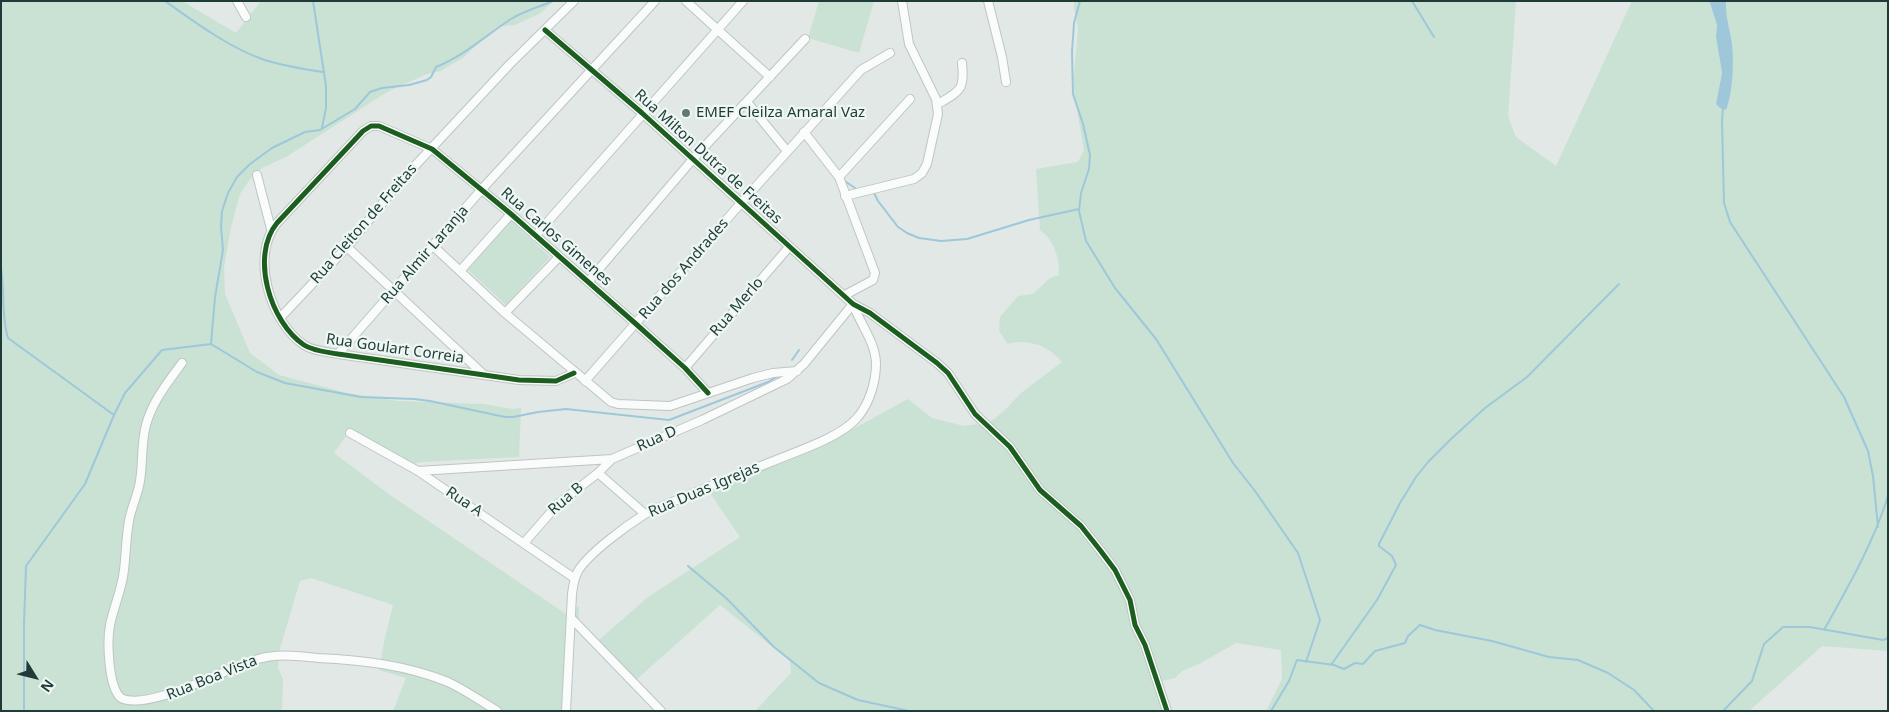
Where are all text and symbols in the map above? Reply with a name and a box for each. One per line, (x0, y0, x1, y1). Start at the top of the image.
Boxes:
street label: Rua Milton Dutra de Freitas (630, 86, 786, 228)
place label: EMEF Cleilza Amaral Vaz (696, 104, 865, 122)
marker: EMEF Cleilza Amaral Vaz (680, 107, 692, 119)
street label: Rua Cleiton de Freitas (307, 160, 421, 288)
street label: Rua Carlos Gimenes (497, 184, 615, 290)
street label: Rua Almir Laranja (377, 202, 473, 308)
street label: Rua dos Andrades (635, 215, 733, 323)
street label: Rua Merlo (707, 274, 767, 340)
street label: Rua Goulart Correia (325, 330, 465, 368)
street label: Rua D (634, 422, 680, 456)
street label: Rua Duas Igrejas (646, 459, 762, 521)
street label: Rua B (545, 479, 587, 519)
street label: Rua A (442, 483, 486, 521)
north arrow (10, 652, 60, 702)
street label: Rua Boa Vista (164, 652, 260, 704)
text: N (37, 676, 59, 696)

